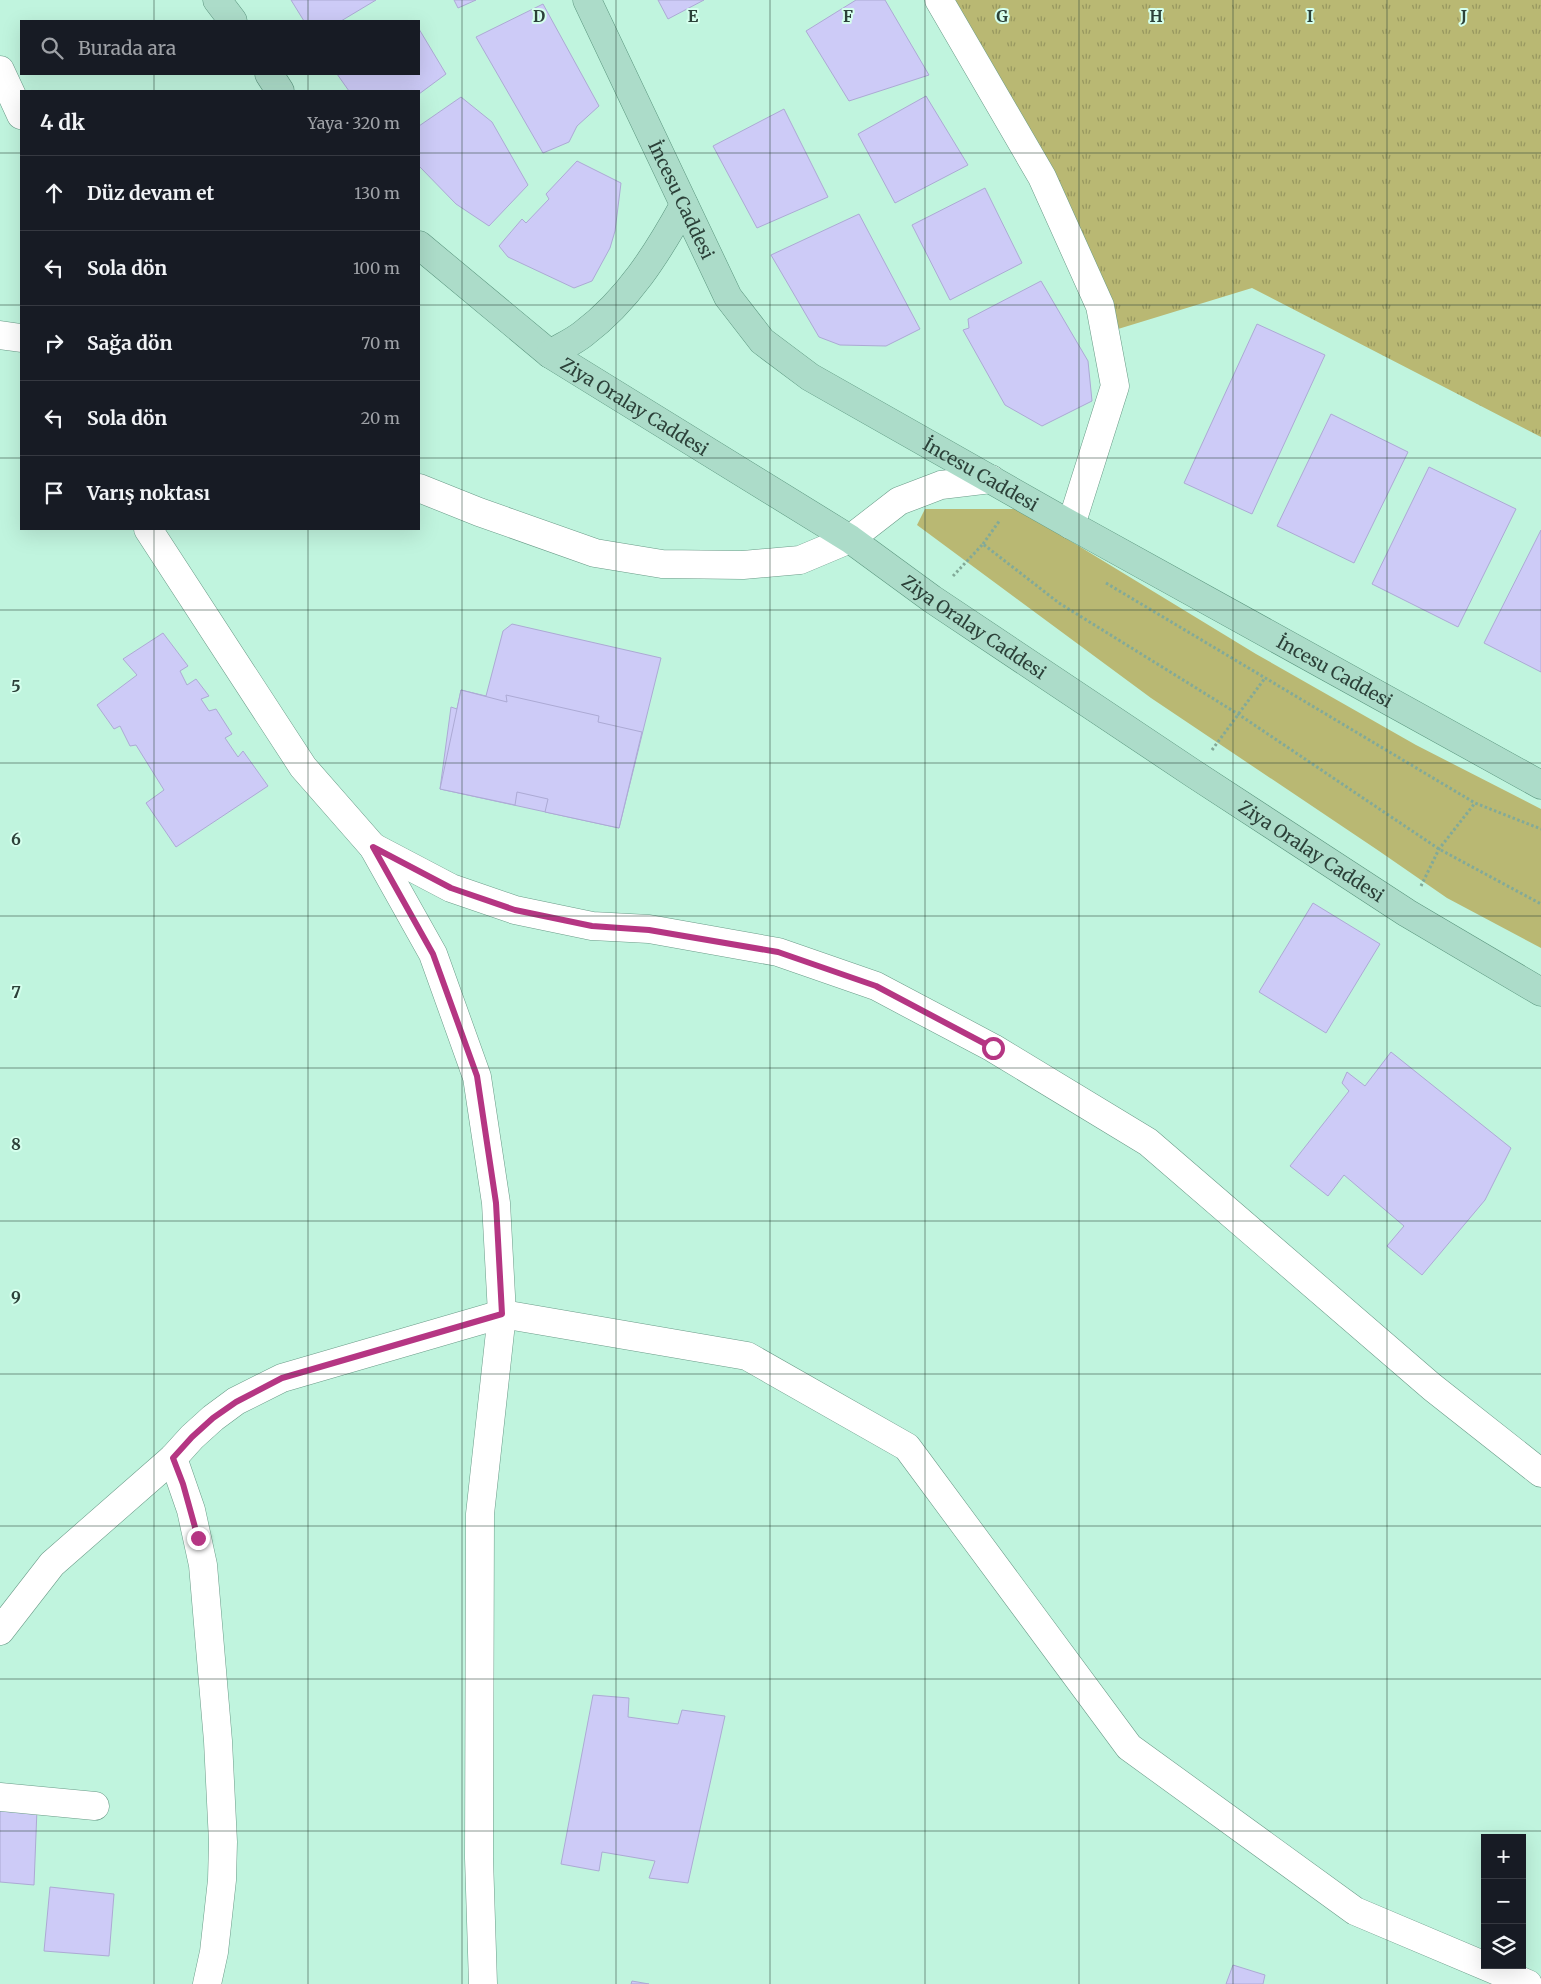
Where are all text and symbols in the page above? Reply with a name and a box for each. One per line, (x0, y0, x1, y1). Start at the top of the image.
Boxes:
text: D (533, 6, 545, 26)
text: E (688, 6, 699, 26)
text: F (843, 6, 853, 26)
text: G (996, 6, 1008, 26)
text: H (1149, 6, 1163, 26)
text: I (1307, 6, 1313, 26)
text: J (1460, 6, 1467, 26)
search box (20, 20, 420, 75)
icon: search (38, 34, 66, 62)
text: Burada ara (78, 36, 176, 60)
text: 4 dk (40, 109, 85, 136)
text: Yaya · 320 m (307, 113, 400, 133)
street label: İncesu Caddesi (644, 137, 720, 263)
icon: ahead (40, 179, 68, 207)
text: Düz devam et (87, 181, 214, 205)
text: 130 m (354, 183, 400, 203)
icon: left (40, 254, 68, 282)
text: Sola dön (87, 256, 167, 280)
text: 100 m (353, 258, 400, 278)
icon: right (40, 329, 68, 357)
text: Sağa dön (87, 331, 172, 355)
text: 70 m (361, 333, 400, 353)
street label: Ziya Oralay Caddesi (557, 352, 713, 461)
icon: left (40, 404, 68, 432)
text: Sola dön (87, 406, 167, 430)
text: 20 m (361, 408, 400, 428)
street label: İncesu Caddesi (919, 432, 1043, 516)
icon: arrive (40, 479, 68, 507)
text: Varış noktası (87, 481, 210, 505)
street label: Ziya Oralay Caddesi (898, 570, 1051, 684)
street label: İncesu Caddesi (1273, 630, 1397, 712)
text: 5 (11, 676, 21, 696)
street label: Ziya Oralay Caddesi (1234, 795, 1389, 907)
text: 6 (11, 829, 21, 849)
text: 7 (11, 982, 21, 1002)
route start (982, 1037, 1005, 1060)
text: 8 (11, 1134, 21, 1154)
text: 9 (11, 1287, 21, 1307)
route end (187, 1527, 210, 1550)
map controls (1481, 1834, 1526, 1969)
button: + (1481, 1834, 1526, 1879)
button: − (1481, 1879, 1526, 1924)
button: layers (1481, 1924, 1526, 1969)

